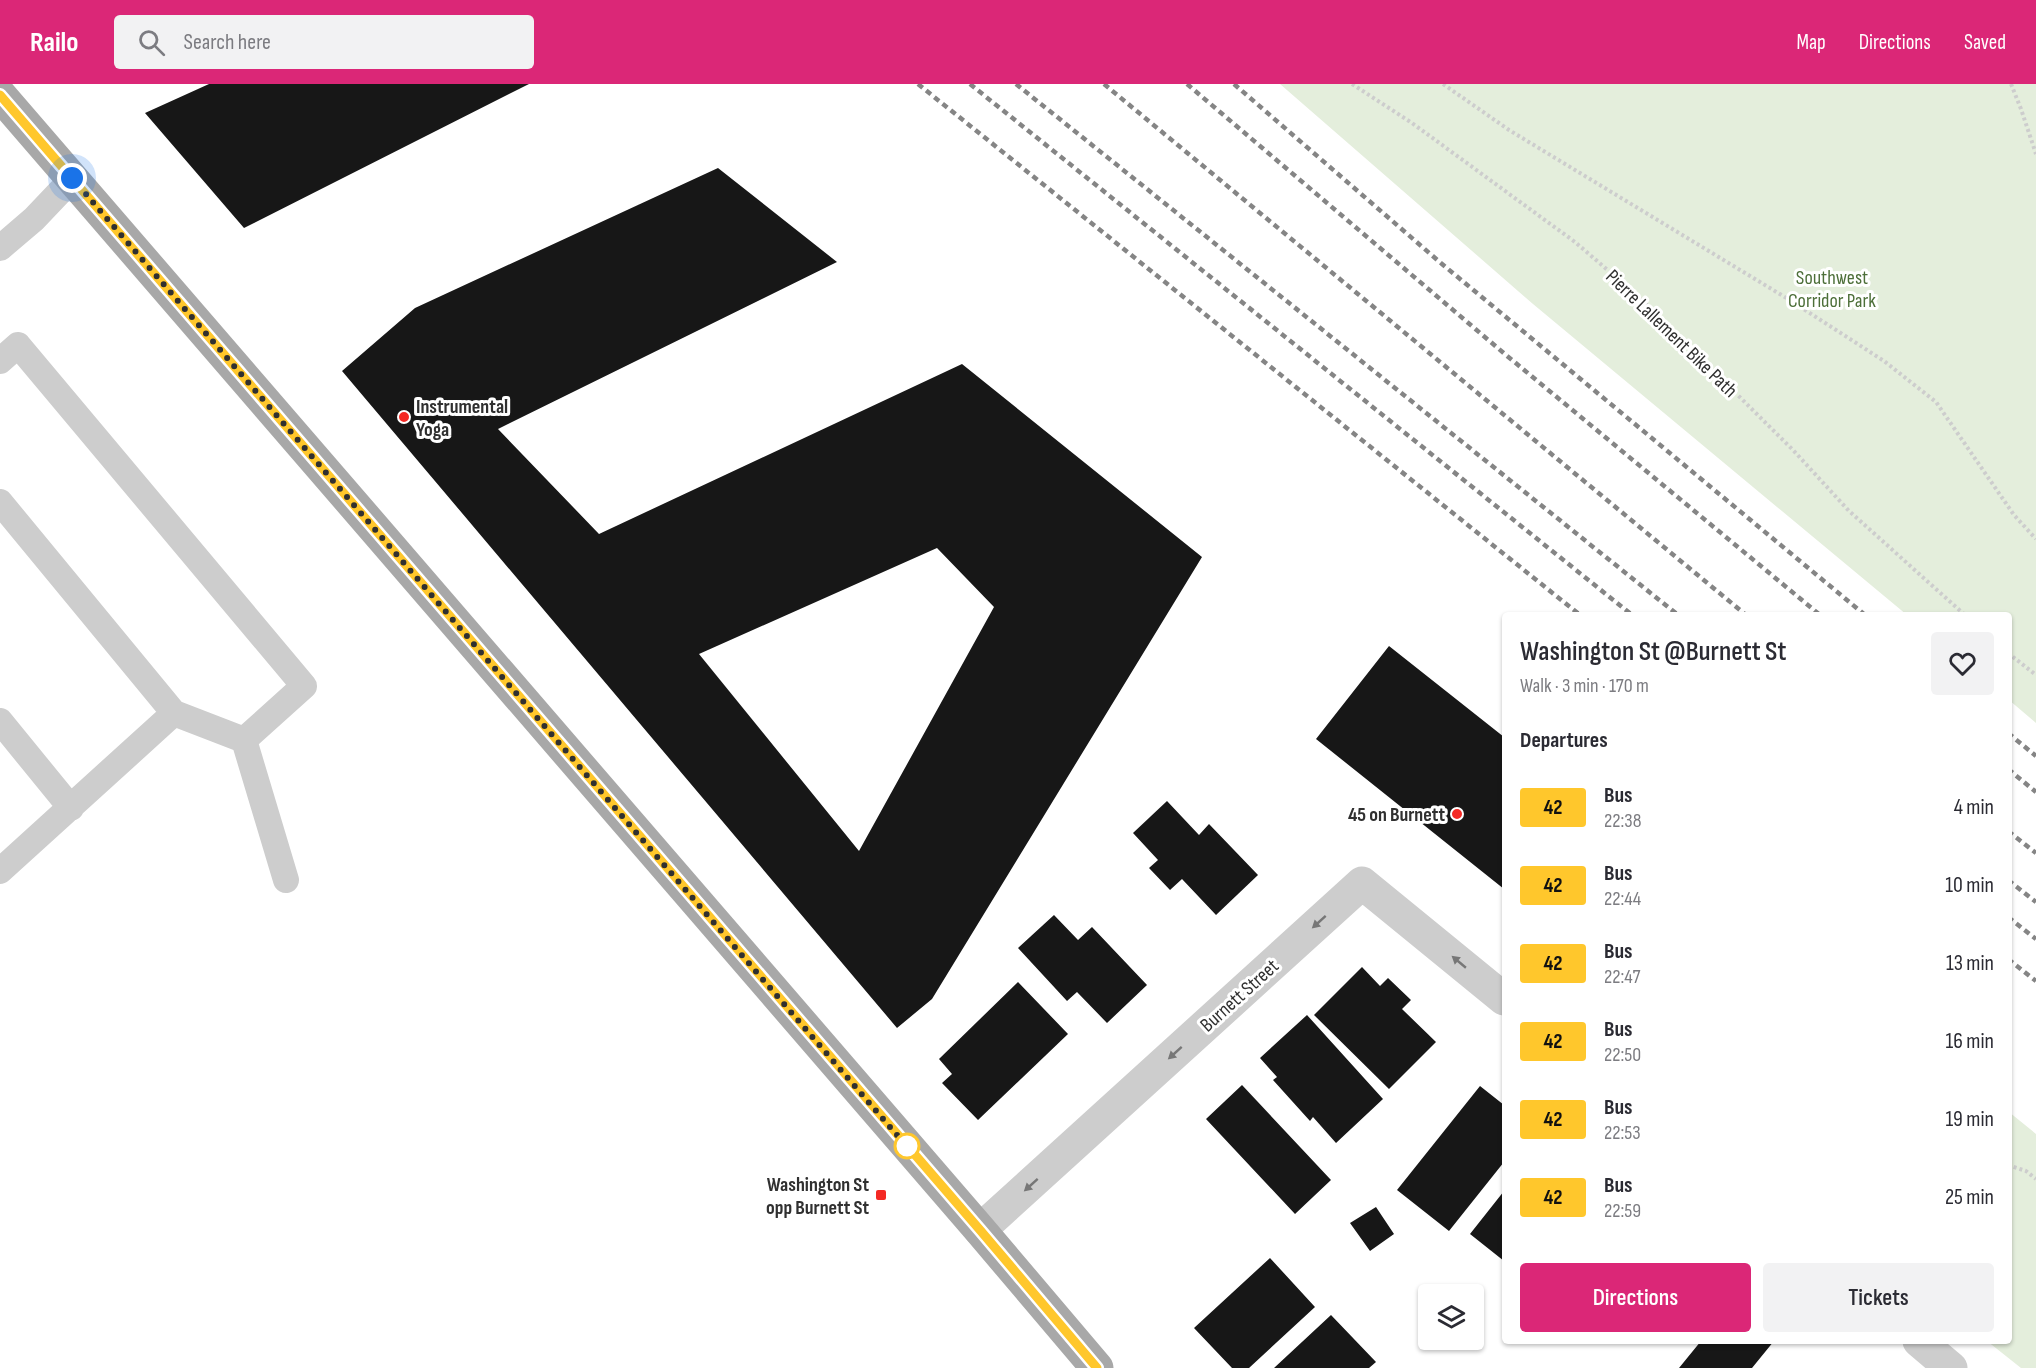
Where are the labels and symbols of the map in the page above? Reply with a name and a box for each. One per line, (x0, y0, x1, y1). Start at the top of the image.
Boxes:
your location (57, 163, 87, 193)
street label: Pierre Lallement Bike Path (1600, 265, 1742, 403)
park label: Southwest Corridor Park (1788, 266, 1876, 313)
place label: Instrumental Yoga (416, 395, 508, 442)
marker: Instrumental Yoga (397, 410, 411, 424)
place label: 45 on Burnett (1348, 803, 1445, 827)
marker: 45 on Burnett (1450, 807, 1464, 821)
one-way arrow (1312, 915, 1327, 928)
street label: Burnett Street (1196, 954, 1284, 1037)
one-way arrow (1451, 956, 1467, 969)
one-way arrow (1168, 1046, 1183, 1059)
unlabelled marker (894, 1133, 920, 1159)
place label: Washington St opp Burnett St (766, 1173, 869, 1220)
one-way arrow (1024, 1178, 1039, 1191)
marker: Washington St opp Burnett St (874, 1188, 888, 1202)

